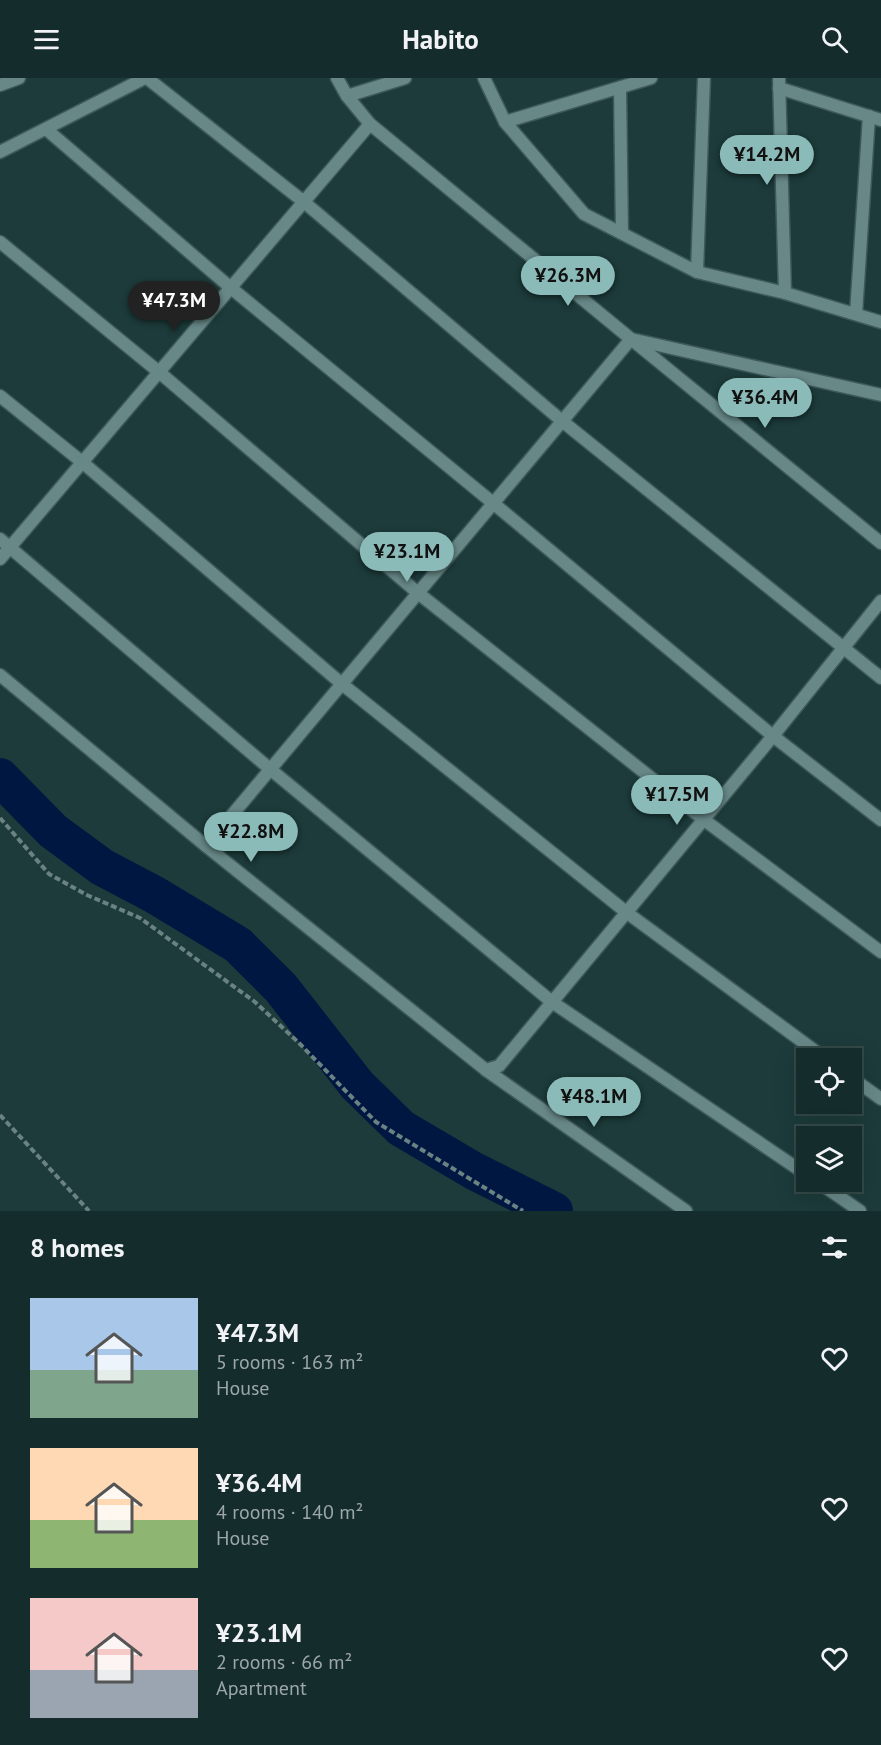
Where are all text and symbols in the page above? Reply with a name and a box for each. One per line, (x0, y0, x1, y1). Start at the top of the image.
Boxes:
text: Habito (402, 22, 479, 56)
icon: menu (30, 23, 63, 56)
icon: search (818, 23, 851, 56)
pin: ¥14.2M (718, 135, 816, 186)
text: ¥14.2M (734, 141, 800, 167)
pin: ¥26.3M (519, 256, 617, 307)
text: ¥26.3M (535, 262, 601, 288)
pin: ¥47.3M (125, 281, 223, 332)
text: ¥47.3M (142, 287, 206, 313)
pin: ¥36.4M (716, 378, 814, 429)
text: ¥36.4M (732, 384, 798, 410)
pin: ¥23.1M (358, 532, 456, 583)
text: ¥23.1M (374, 538, 440, 564)
pin: ¥17.5M (628, 775, 726, 826)
text: ¥17.5M (645, 781, 709, 807)
pin: ¥22.8M (202, 812, 300, 863)
text: ¥22.8M (218, 818, 284, 844)
map controls (796, 1048, 862, 1192)
button: locate (796, 1048, 862, 1114)
pin: ¥48.1M (545, 1077, 643, 1128)
text: ¥48.1M (561, 1083, 627, 1109)
button: layers (796, 1126, 862, 1192)
text: 8 homes (30, 1231, 125, 1264)
icon: filters (818, 1231, 851, 1264)
text: ¥47.3M (216, 1316, 299, 1349)
icon: home (78, 1322, 150, 1394)
icon: heart (818, 1342, 851, 1375)
text: 5 rooms · 163 m² (216, 1349, 363, 1375)
text: House (216, 1375, 270, 1401)
text: ¥36.4M (216, 1466, 302, 1499)
icon: home (78, 1472, 150, 1544)
icon: heart (818, 1492, 851, 1525)
text: 4 rooms · 140 m² (216, 1499, 363, 1525)
text: House (216, 1525, 270, 1551)
text: ¥23.1M (216, 1616, 302, 1649)
icon: home (78, 1622, 150, 1694)
icon: heart (818, 1642, 851, 1675)
text: 2 rooms · 66 m² (216, 1649, 352, 1675)
text: Apartment (216, 1675, 307, 1701)

